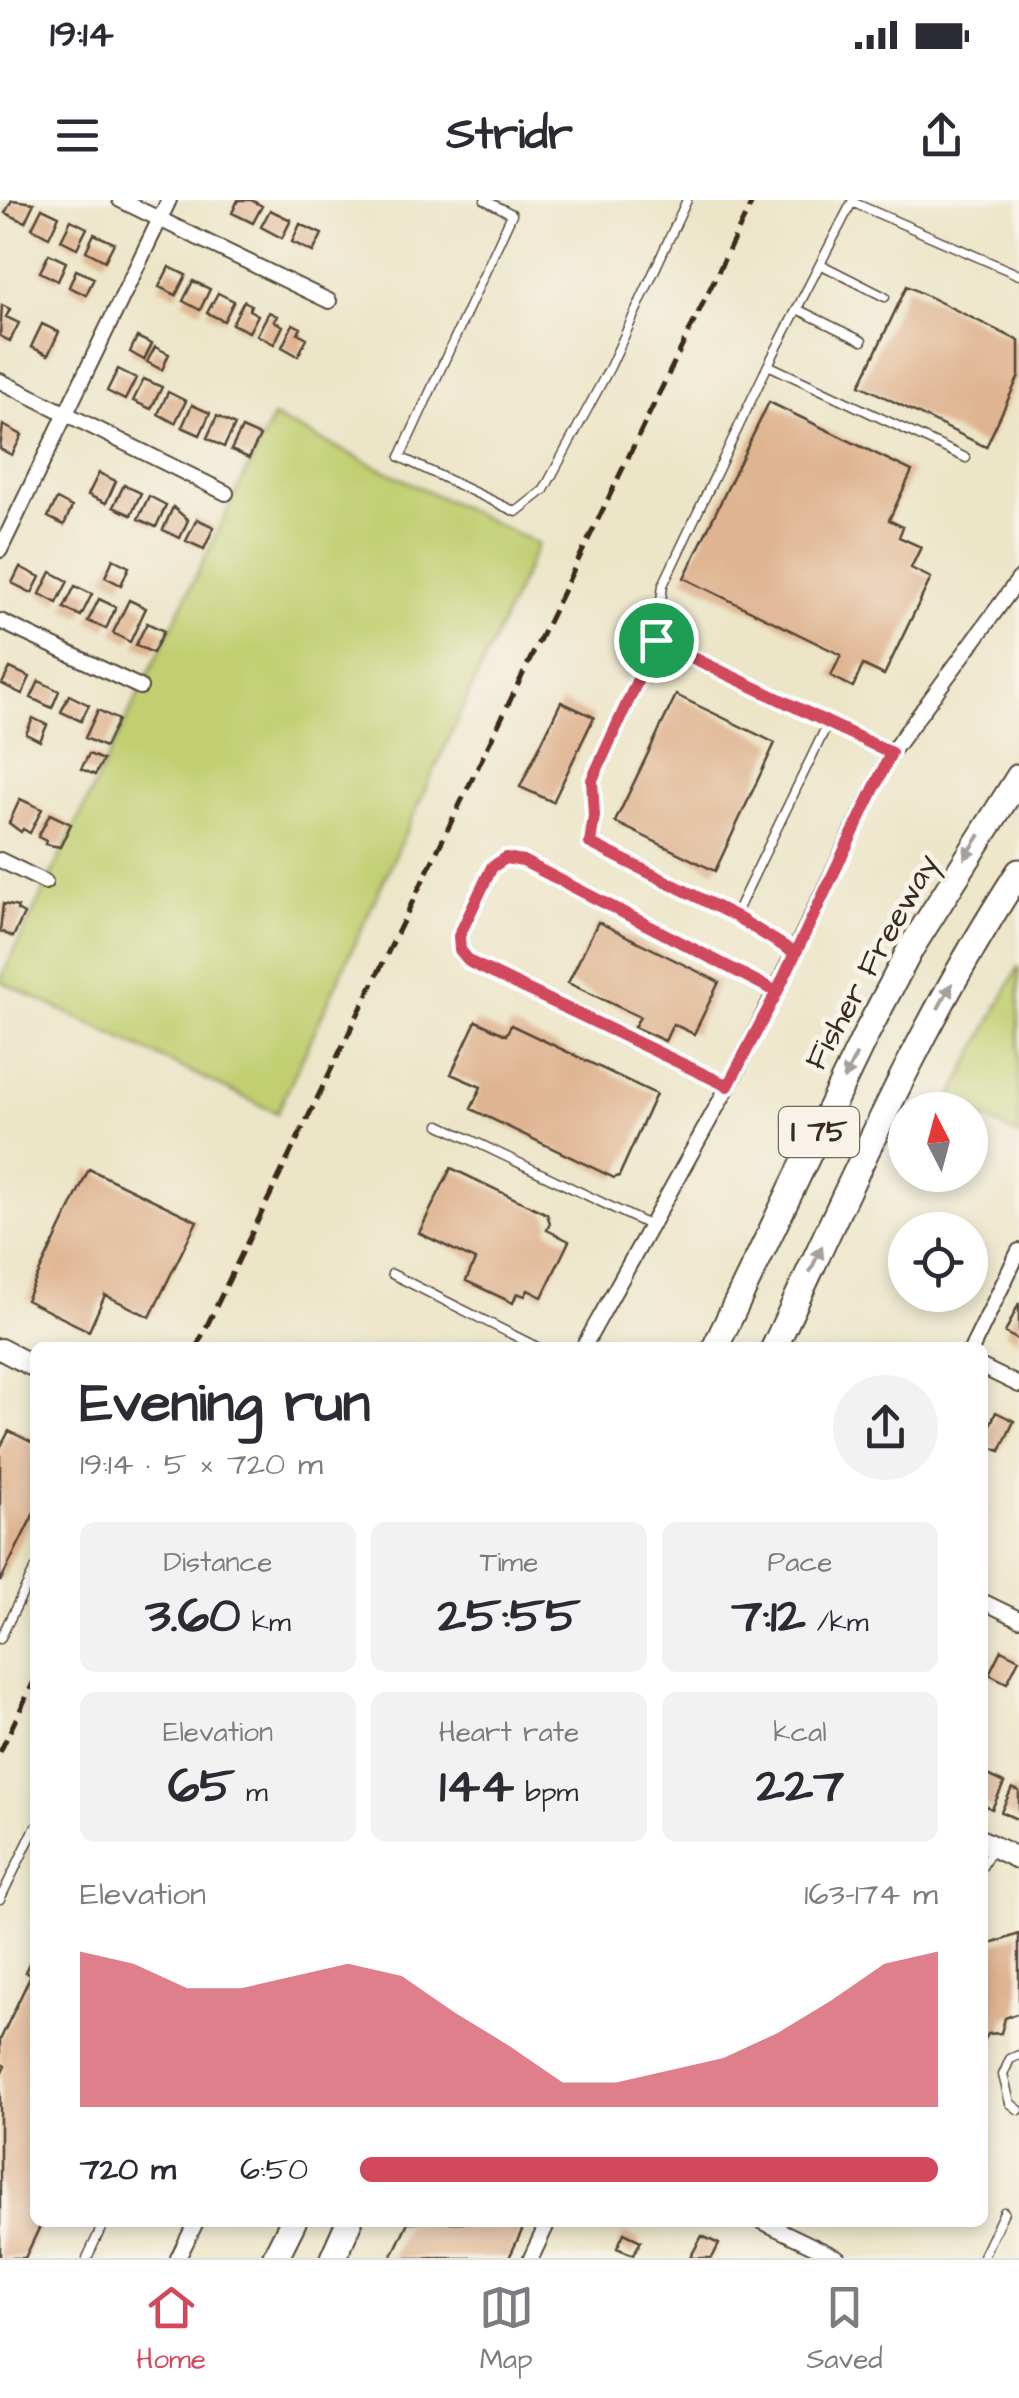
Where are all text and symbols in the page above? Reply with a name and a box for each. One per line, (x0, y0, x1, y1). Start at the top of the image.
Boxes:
text: 19:14 (50, 9, 114, 61)
text: Stridr (446, 104, 573, 166)
icon: menu (50, 108, 105, 163)
icon: share (914, 108, 969, 163)
pin (614, 598, 699, 683)
icon: arrive (629, 613, 684, 668)
one-way arrow (964, 833, 982, 861)
street label: Fisher Freeway (794, 846, 950, 1078)
one-way arrow (936, 981, 953, 1010)
one-way arrow (841, 1053, 858, 1082)
north arrow (888, 1092, 988, 1192)
map controls (888, 1092, 988, 1312)
road number: I 75 (779, 1107, 859, 1157)
button: locate (888, 1212, 988, 1312)
one-way arrow (807, 1244, 824, 1273)
text: Evening run (80, 1366, 370, 1442)
button: share (833, 1375, 938, 1480)
text: 19:14 · 5 × 720 m (80, 1442, 323, 1487)
text: Distance (164, 1543, 272, 1582)
text: Time (480, 1543, 538, 1582)
text: Pace (768, 1543, 832, 1582)
text: 3.60 (145, 1582, 241, 1651)
text: 25:55 (437, 1582, 581, 1651)
text: 7:12 (731, 1582, 806, 1651)
text: km (241, 1603, 291, 1642)
text: /km (806, 1603, 869, 1642)
text: Elevation (163, 1713, 273, 1752)
text: Heart rate (439, 1713, 579, 1752)
text: kcal (773, 1713, 827, 1752)
text: 65 (168, 1752, 235, 1821)
text: 144 (440, 1752, 514, 1821)
text: 227 (756, 1752, 844, 1821)
text: m (235, 1773, 268, 1812)
text: bpm (514, 1773, 578, 1812)
text: Elevation (80, 1872, 206, 1917)
text: 163–174 m (804, 1872, 938, 1917)
text: 720 m (80, 2147, 176, 2192)
text: 6:50 (240, 2147, 308, 2192)
tab: Home (136, 2280, 206, 2379)
tab: Map (479, 2280, 534, 2379)
tab: Saved (806, 2280, 883, 2379)

